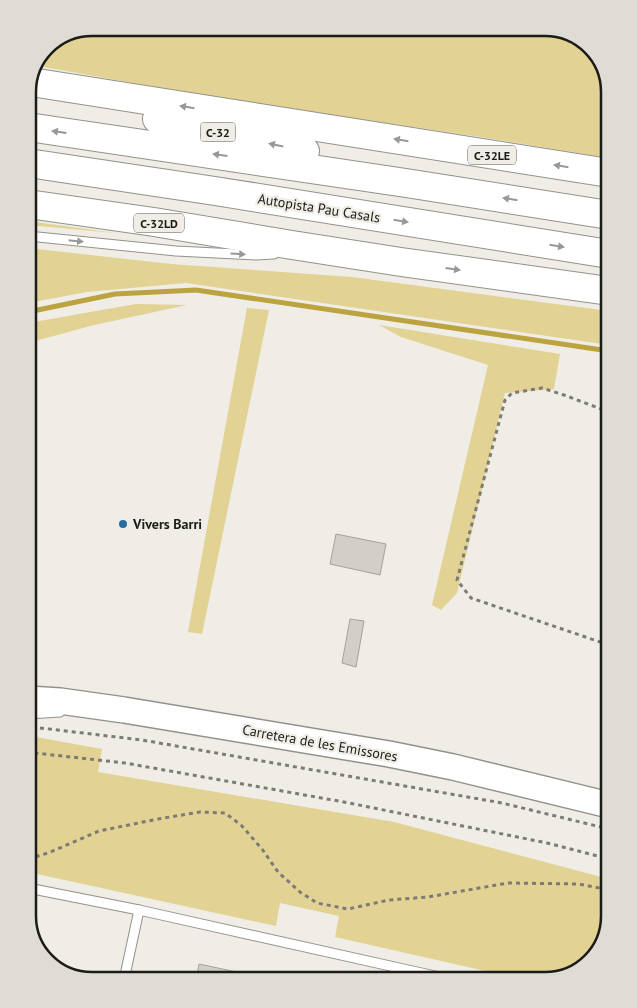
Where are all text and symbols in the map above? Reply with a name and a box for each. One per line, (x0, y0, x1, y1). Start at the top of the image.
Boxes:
one-way arrow (179, 102, 195, 110)
road number: C-32 (200, 122, 236, 142)
one-way arrow (51, 128, 67, 136)
one-way arrow (392, 136, 408, 144)
one-way arrow (268, 140, 284, 148)
road number: C-32LE (468, 146, 516, 164)
one-way arrow (211, 151, 227, 159)
one-way arrow (553, 162, 569, 170)
street label: Autopista Pau Casals (257, 189, 382, 227)
one-way arrow (501, 195, 517, 203)
road number: C-32LD (134, 214, 184, 232)
one-way arrow (393, 217, 409, 225)
one-way arrow (68, 237, 84, 245)
one-way arrow (549, 242, 565, 250)
one-way arrow (230, 250, 246, 258)
one-way arrow (445, 265, 461, 273)
place label: Vivers Barri (132, 515, 202, 533)
marker: Vivers Barri (117, 518, 129, 530)
street label: Carretera de les Emissores (241, 720, 399, 766)

